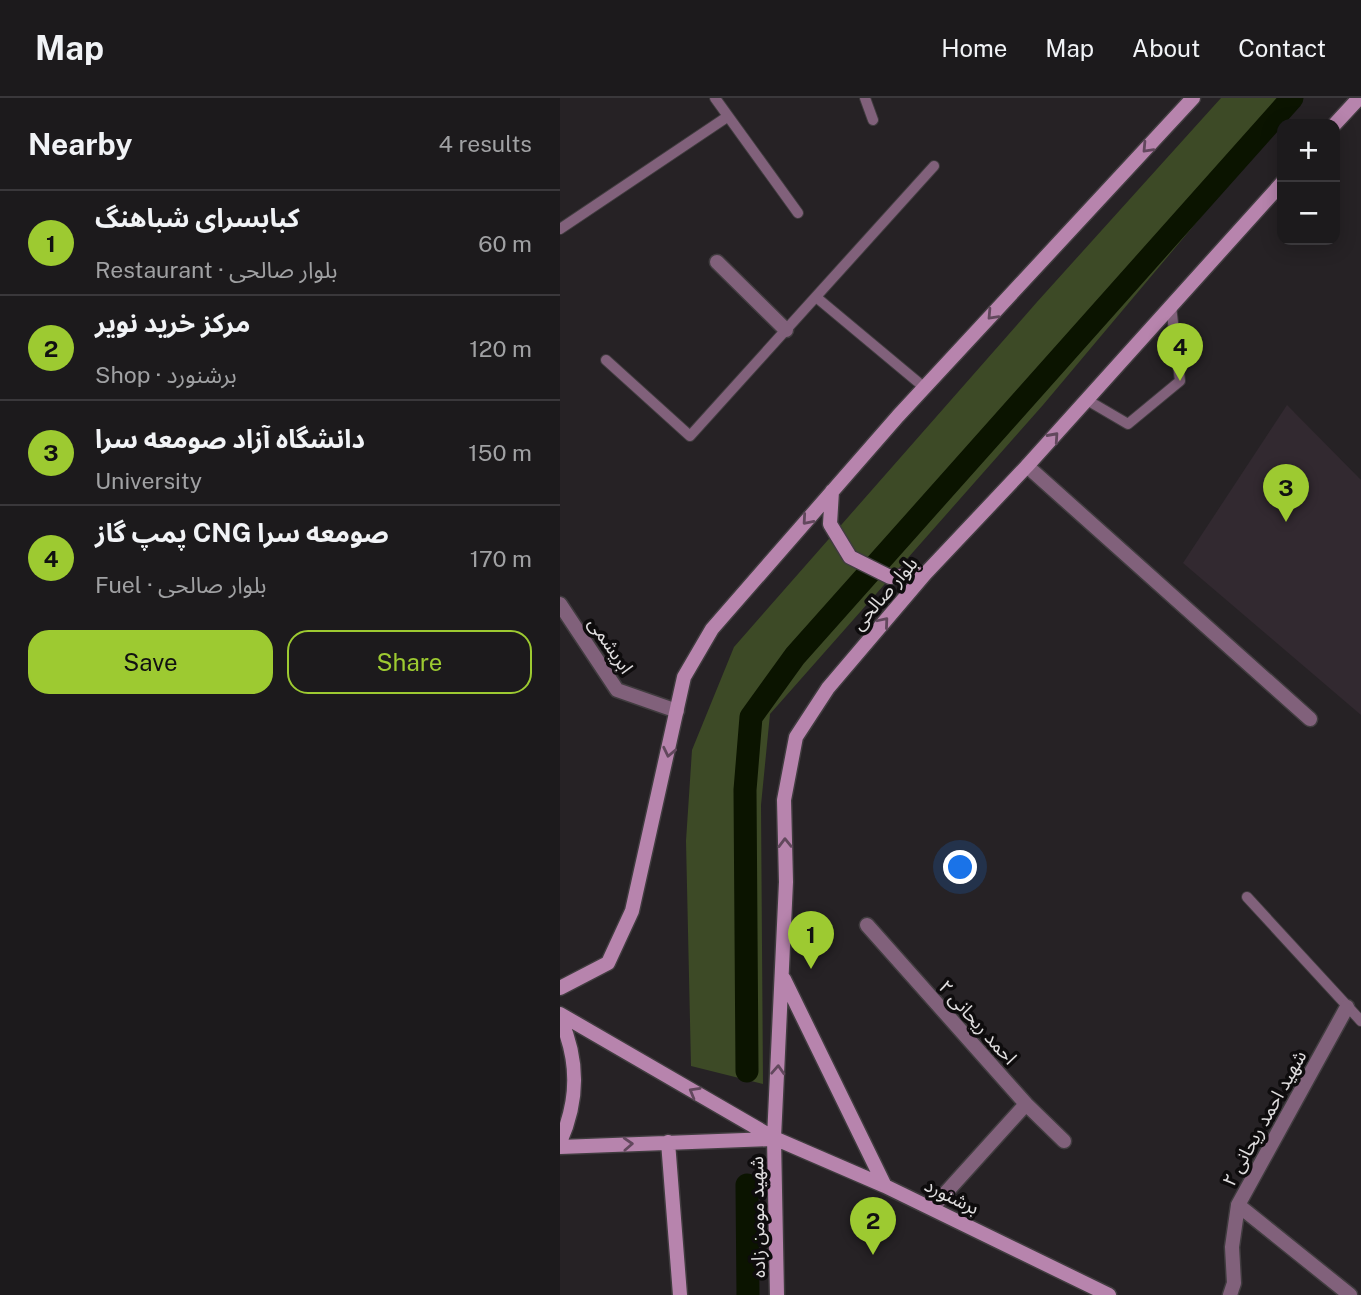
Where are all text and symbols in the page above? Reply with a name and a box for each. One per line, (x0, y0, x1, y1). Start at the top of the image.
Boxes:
text: Map (35, 29, 104, 67)
text: Home (941, 34, 1007, 62)
text: Map (1045, 34, 1094, 62)
text: About (1132, 34, 1200, 62)
text: Contact (1238, 34, 1326, 62)
map controls (1277, 119, 1340, 245)
button: + (1277, 119, 1340, 182)
text: Nearby (28, 126, 132, 162)
text: 4 results (438, 130, 532, 157)
one-way arrow (1142, 140, 1155, 153)
button: − (1277, 182, 1340, 245)
text: کبابسرای شباهنگ (95, 202, 300, 233)
text: 1 (46, 230, 56, 257)
text: 60 m (478, 230, 532, 257)
text: Restaurant · بلوار صالحی (95, 256, 337, 283)
text: مرکز خرید نویر (95, 307, 250, 338)
one-way arrow (988, 307, 1000, 320)
pin: 4 (1157, 323, 1203, 381)
text: 2 (44, 335, 58, 362)
text: 120 m (469, 335, 532, 362)
text: Shop · برشنورد (95, 361, 237, 388)
text: دانشگاه آزاد صومعه سرا (95, 423, 365, 454)
one-way arrow (1046, 432, 1058, 445)
text: 3 (43, 439, 59, 466)
text: 150 m (468, 439, 532, 466)
pin: 3 (1263, 464, 1309, 522)
text: University (95, 467, 202, 494)
one-way arrow (803, 512, 815, 525)
text: پمپ گاز CNG صومعه سرا (95, 517, 389, 548)
text: 4 (43, 545, 59, 572)
text: 170 m (470, 545, 532, 572)
street label: بلوار صالحی (846, 552, 922, 635)
text: Fuel · بلوار صالحی (95, 571, 267, 598)
street label: ابریشمی (583, 613, 638, 678)
one-way arrow (876, 618, 888, 631)
button: Save (28, 630, 273, 694)
button: Share (287, 630, 532, 694)
one-way arrow (662, 746, 677, 758)
one-way arrow (778, 837, 793, 848)
your location (943, 850, 977, 884)
pin: 1 (788, 911, 834, 969)
street label: احمد ریحانی ۲ (934, 975, 1022, 1069)
street label: شهید احمد ریحانی ۲ (1218, 1046, 1311, 1190)
one-way arrow (770, 1065, 785, 1076)
one-way arrow (689, 1087, 702, 1100)
one-way arrow (623, 1136, 634, 1151)
street label: شهید مومن زاده (745, 1156, 770, 1278)
street label: برشنورد (921, 1173, 983, 1219)
pin: 2 (850, 1197, 896, 1255)

